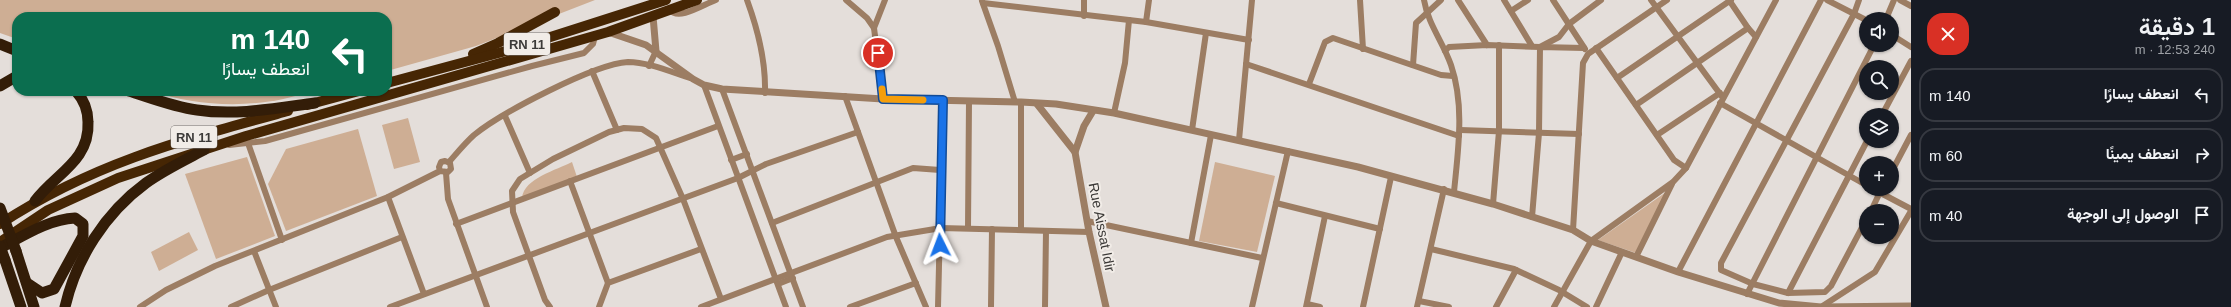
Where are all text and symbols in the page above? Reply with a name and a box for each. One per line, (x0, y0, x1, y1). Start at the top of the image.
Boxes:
map controls (1859, 12, 1899, 244)
button: sound (1859, 12, 1899, 52)
button: close (1927, 13, 1969, 55)
text: 1 دقيقة (2139, 13, 2215, 40)
text: 140 m (231, 24, 310, 55)
icon: left (324, 28, 376, 80)
road number: RN 11 (504, 33, 550, 55)
pin (861, 36, 895, 70)
icon: arrive (867, 42, 889, 64)
text: 240 m · 12:53 (2135, 42, 2215, 57)
text: انعطف يسارًا (222, 59, 310, 79)
button: search (1859, 60, 1899, 100)
icon: left (2191, 84, 2213, 106)
text: انعطف يسارًا (2104, 85, 2179, 102)
text: 140 m (1929, 87, 1971, 104)
button: layers (1859, 108, 1899, 148)
road number: RN 11 (171, 126, 217, 148)
icon: right (2191, 144, 2213, 166)
text: انعطف يمينًا (2106, 145, 2179, 162)
text: 60 m (1929, 147, 1962, 164)
button: + (1859, 156, 1899, 196)
street label: Rue Aissat Idir (1086, 181, 1119, 273)
button: − (1859, 204, 1899, 244)
icon: arrive (2191, 204, 2213, 226)
text: الوصول إلى الوجهة (2067, 205, 2179, 222)
text: 40 m (1929, 207, 1962, 224)
position arrow (919, 224, 961, 266)

